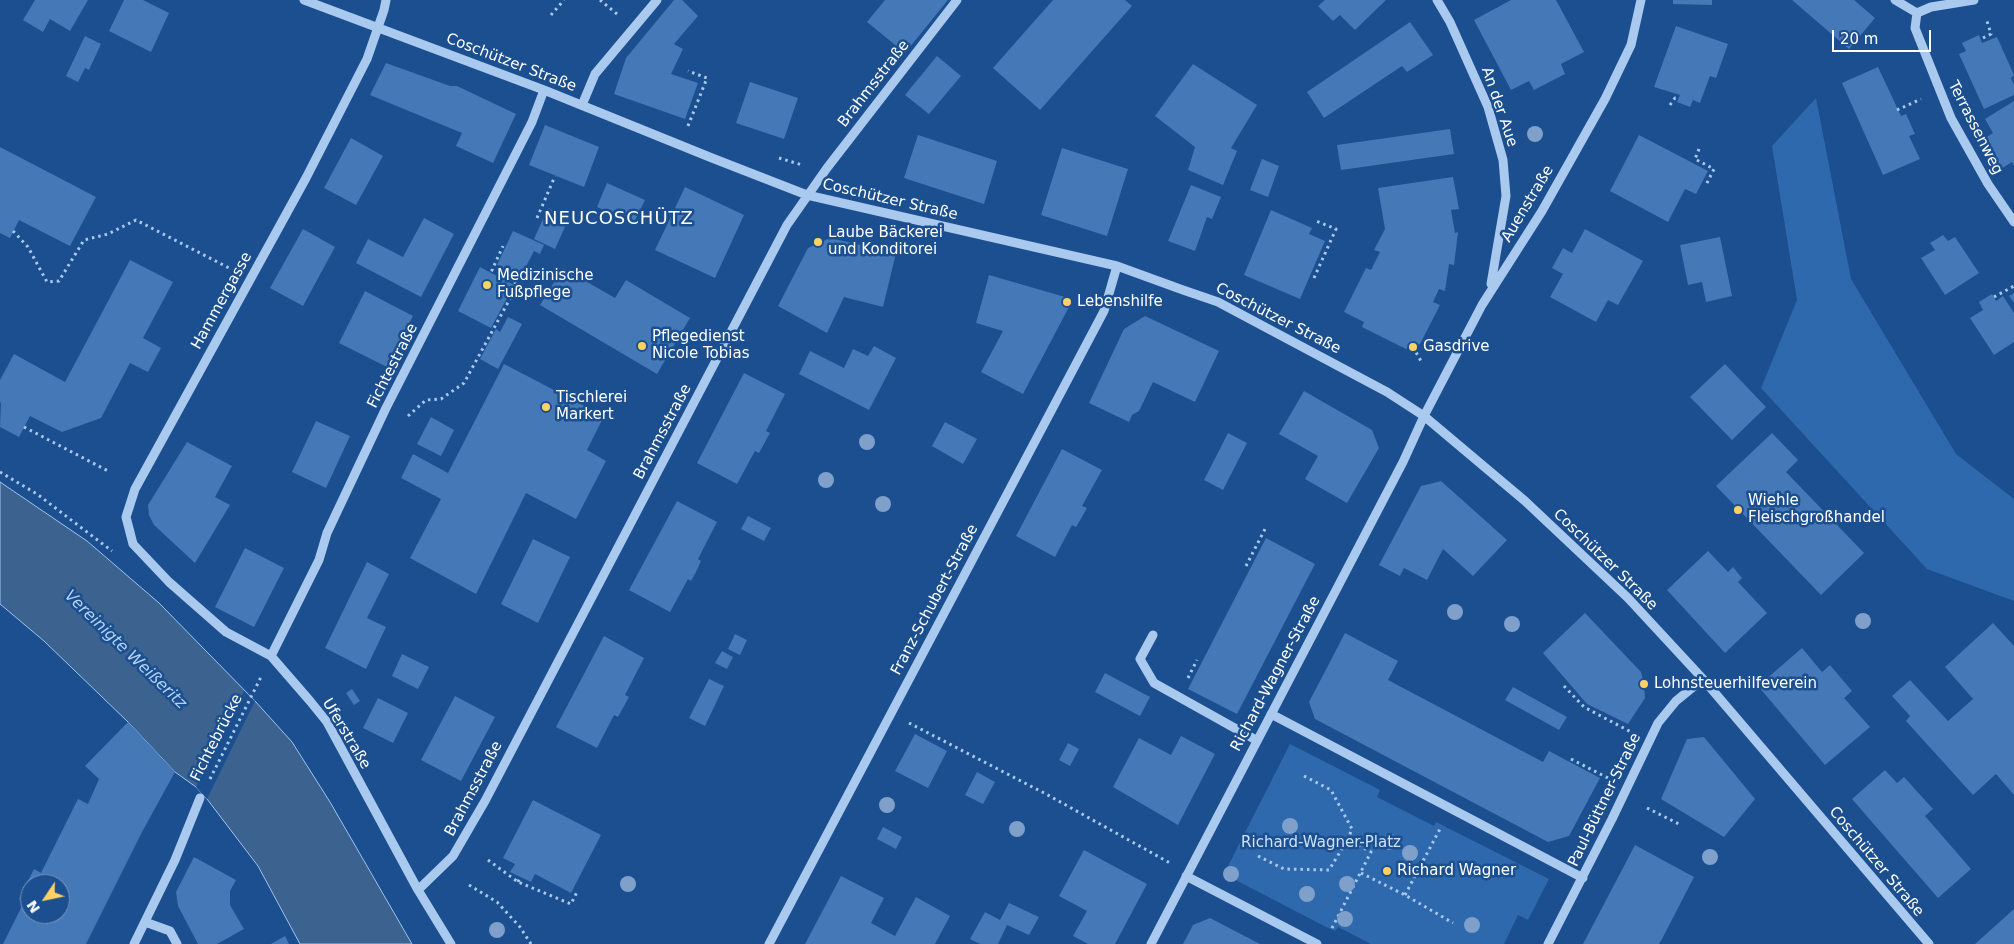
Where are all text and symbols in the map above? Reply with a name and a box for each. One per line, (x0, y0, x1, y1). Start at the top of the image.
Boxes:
scale bar (1834, 20, 1933, 52)
street label: Coschützer Straße (443, 30, 579, 96)
text: 20 m (1840, 30, 1878, 48)
street label: Brahmsstraße (834, 37, 914, 131)
street label: An der Aue (1477, 65, 1521, 149)
street label: Terrassenweg (1944, 78, 2006, 178)
street label: Auenstraße (1498, 162, 1558, 246)
street label: Coschützer Straße (821, 176, 959, 224)
district label: NEUCOSCHÜTZ (543, 208, 695, 230)
place label: Laube Bäckerei und Konditorei (828, 224, 943, 259)
marker: Laube Bäckerei und Konditorei (812, 236, 824, 248)
street label: Hammergasse (188, 249, 256, 353)
place label: Medizinische Fußpflege (497, 267, 593, 302)
marker: Medizinische Fußpflege (481, 279, 493, 291)
street label: Coschützer Straße (1212, 280, 1344, 358)
place label: Lebenshilfe (1077, 293, 1163, 311)
marker: Lebenshilfe (1061, 296, 1073, 308)
street label: Fichtestraße (364, 321, 422, 411)
place label: Pflegedienst Nicole Tobias (652, 328, 749, 363)
place label: Gasdrive (1423, 338, 1490, 356)
marker: Pflegedienst Nicole Tobias (636, 340, 648, 352)
marker: Gasdrive (1407, 341, 1419, 353)
street label: Brahmsstraße (630, 381, 696, 483)
place label: Tischlerei Markert (556, 389, 627, 424)
marker: Tischlerei Markert (540, 401, 552, 413)
place label: Wiehle Fleischgroßhandel (1748, 492, 1885, 527)
marker: Wiehle Fleischgroßhandel (1732, 504, 1744, 516)
street label: Coschützer Straße (1549, 506, 1661, 614)
street label: Franz-Schubert-Straße (888, 522, 982, 678)
water label: Vereinigte Weißeritz (60, 587, 190, 713)
street label: Richard-Wagner-Straße (1227, 593, 1325, 755)
place label: Lohnsteuerhilfeverein (1654, 675, 1817, 693)
marker: Lohnsteuerhilfeverein (1638, 678, 1650, 690)
street label: Fichtebrücke (187, 691, 247, 785)
street label: Uferstraße (318, 695, 374, 773)
street label: Paul-Büttner-Straße (1565, 730, 1645, 870)
street label: Brahmsstraße (441, 738, 507, 840)
street label: Coschützer Straße (1825, 803, 1927, 921)
park label: Richard-Wagner-Platz (1241, 834, 1401, 852)
place label: Richard Wagner (1397, 862, 1516, 880)
marker: Richard Wagner (1381, 865, 1393, 877)
north arrow (20, 874, 70, 924)
text: N (23, 897, 43, 916)

